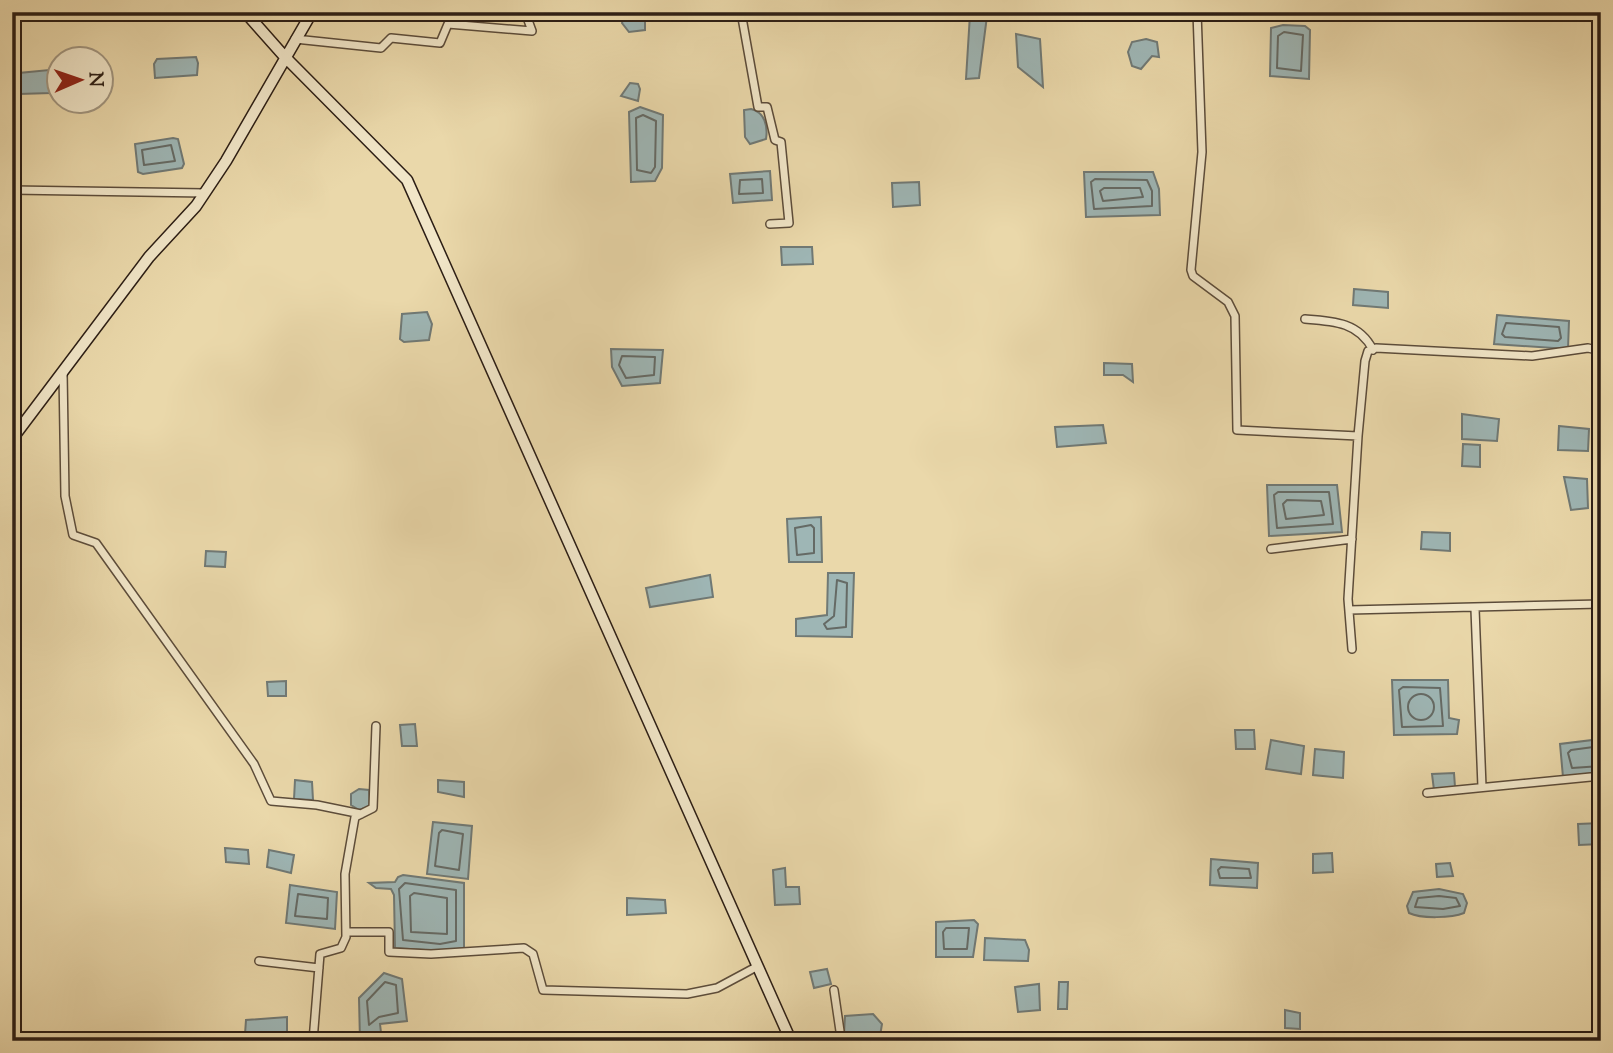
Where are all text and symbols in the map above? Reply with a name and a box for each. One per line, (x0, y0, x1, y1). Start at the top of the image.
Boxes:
north arrow (46, 46, 116, 116)
text: N (81, 71, 108, 88)

